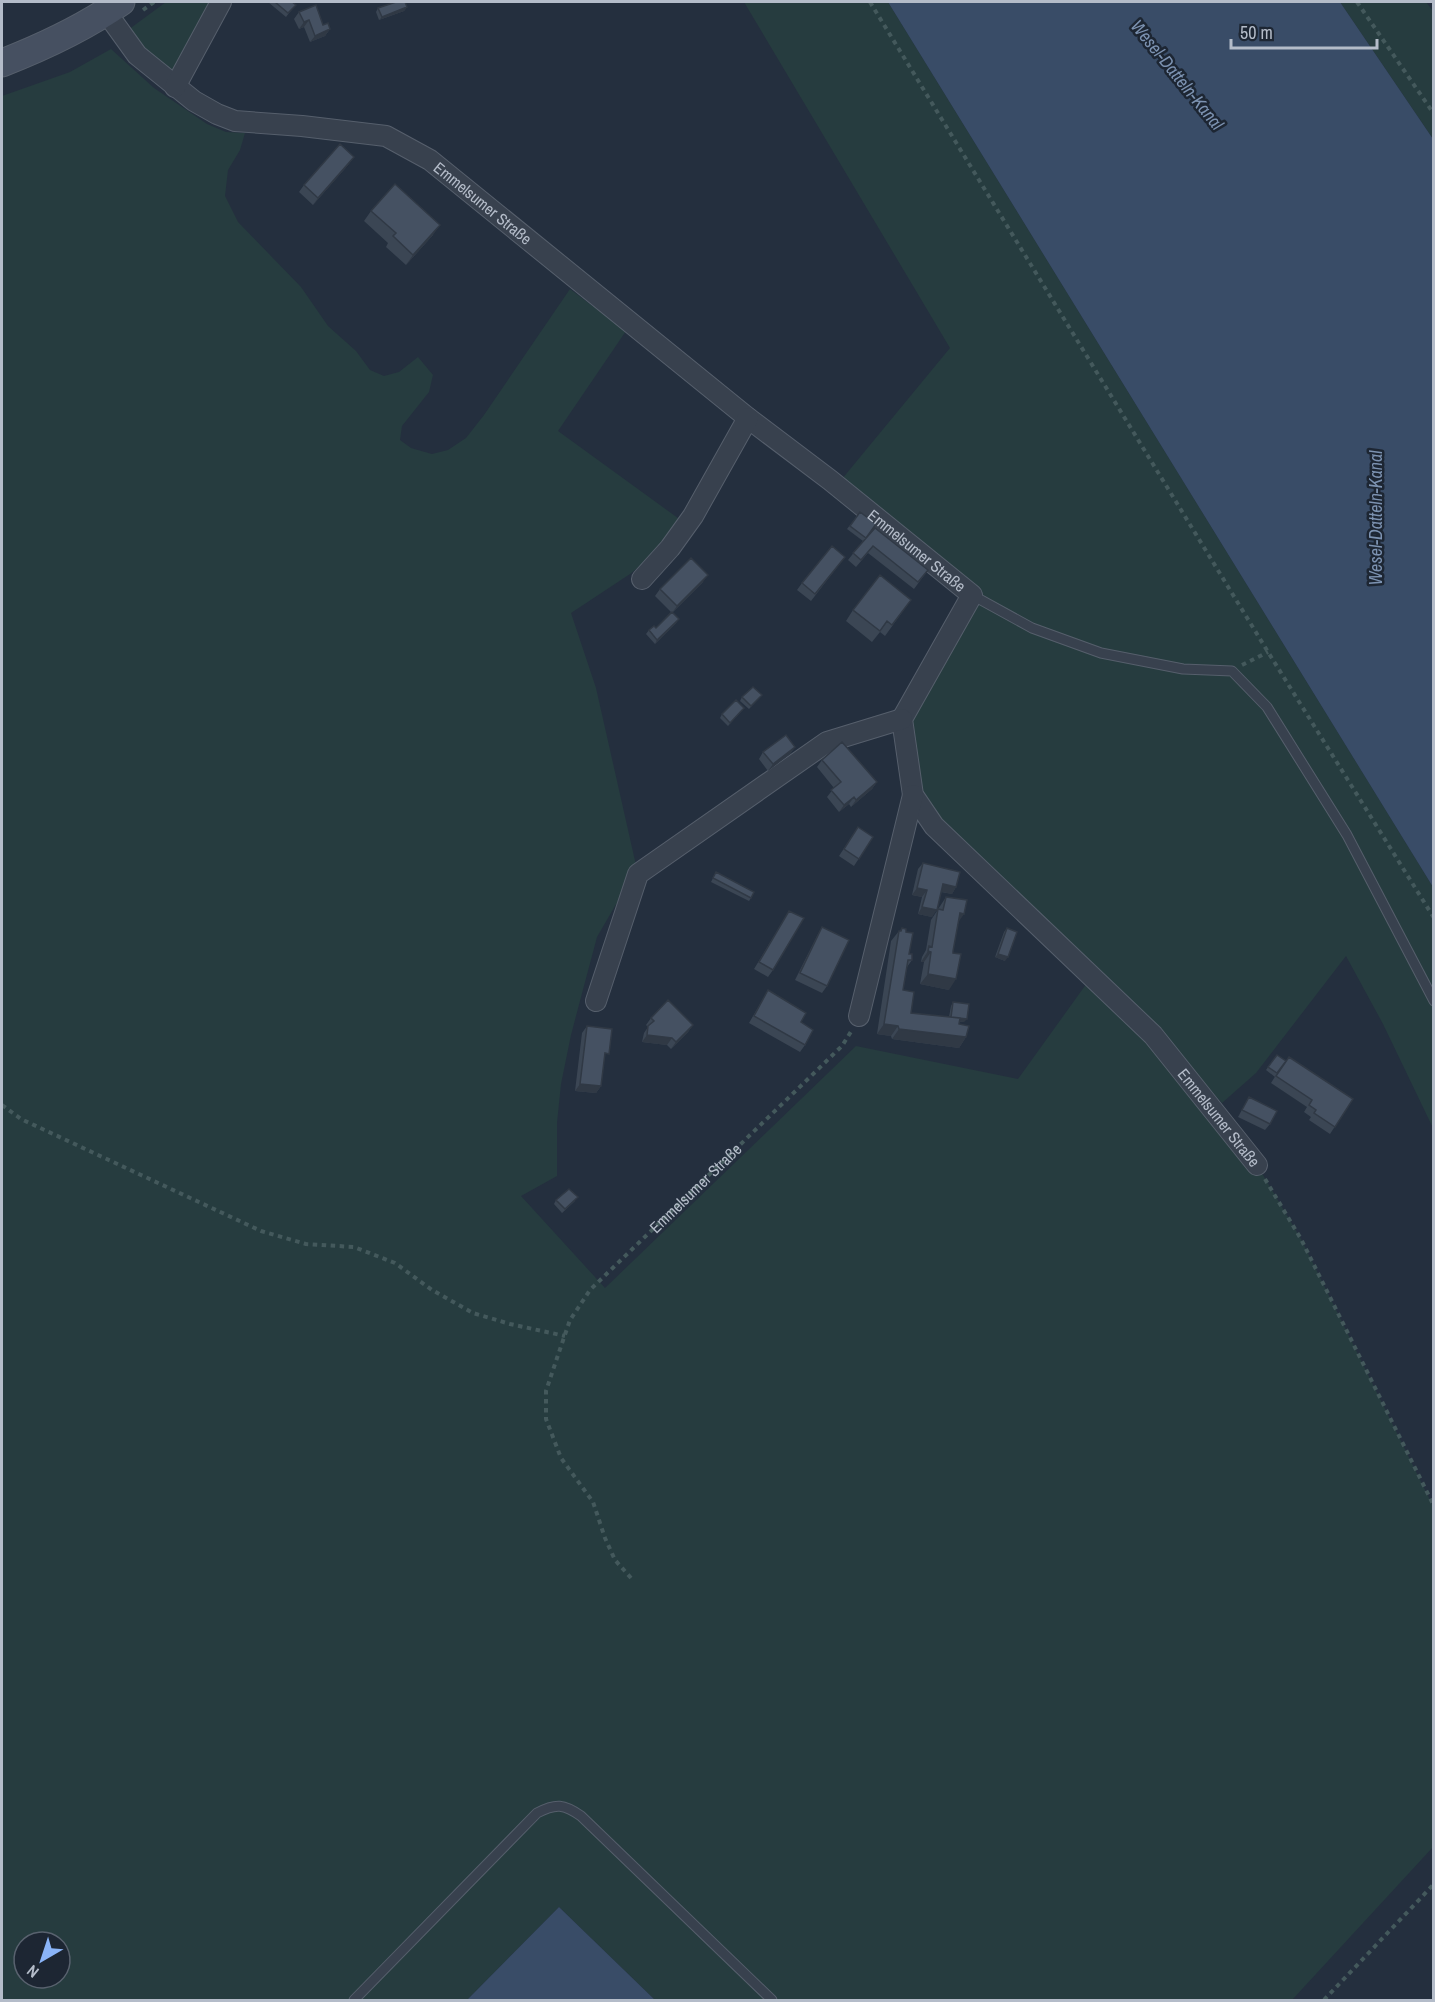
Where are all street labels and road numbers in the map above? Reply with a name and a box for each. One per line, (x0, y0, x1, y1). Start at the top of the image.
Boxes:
street label: Emmelsumer Straße (429, 156, 537, 249)
street label: Emmelsumer Straße (863, 504, 971, 597)
street label: Emmelsumer Straße (1173, 1064, 1265, 1171)
street label: Emmelsumer Straße (644, 1138, 746, 1238)

